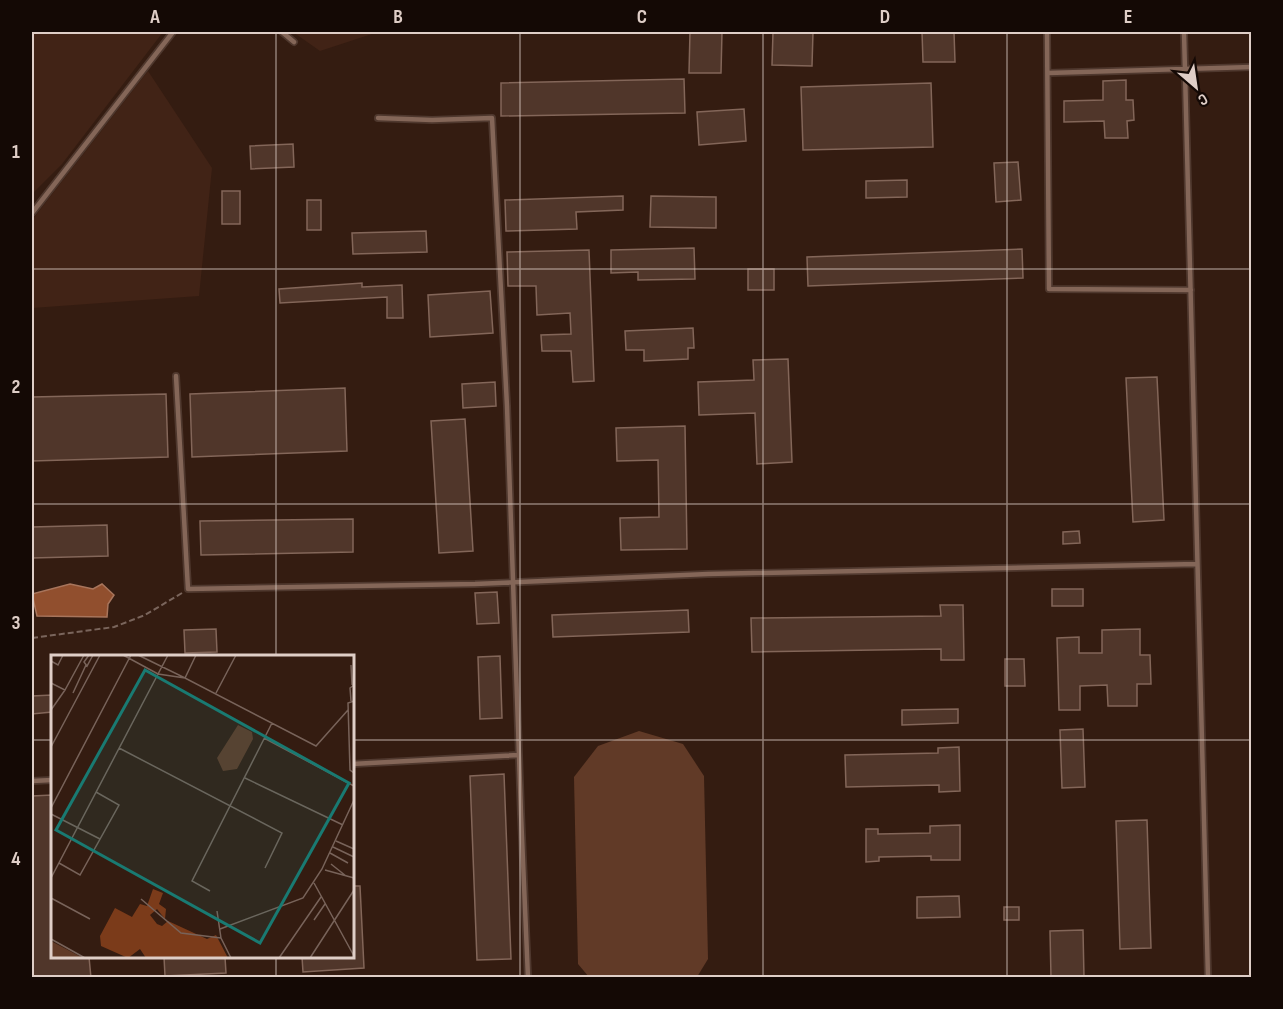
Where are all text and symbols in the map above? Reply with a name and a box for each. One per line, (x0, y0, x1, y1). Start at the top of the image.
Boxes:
text: A (149, 5, 160, 29)
text: B (393, 5, 403, 29)
text: C (637, 5, 647, 29)
text: D (880, 5, 890, 29)
text: E (1124, 5, 1132, 29)
north arrow (1166, 57, 1226, 117)
text: С (1194, 89, 1211, 109)
text: 1 (12, 140, 20, 164)
text: 2 (12, 375, 20, 399)
text: 3 (12, 611, 21, 635)
inset map (51, 655, 354, 958)
text: 4 (11, 847, 21, 871)

